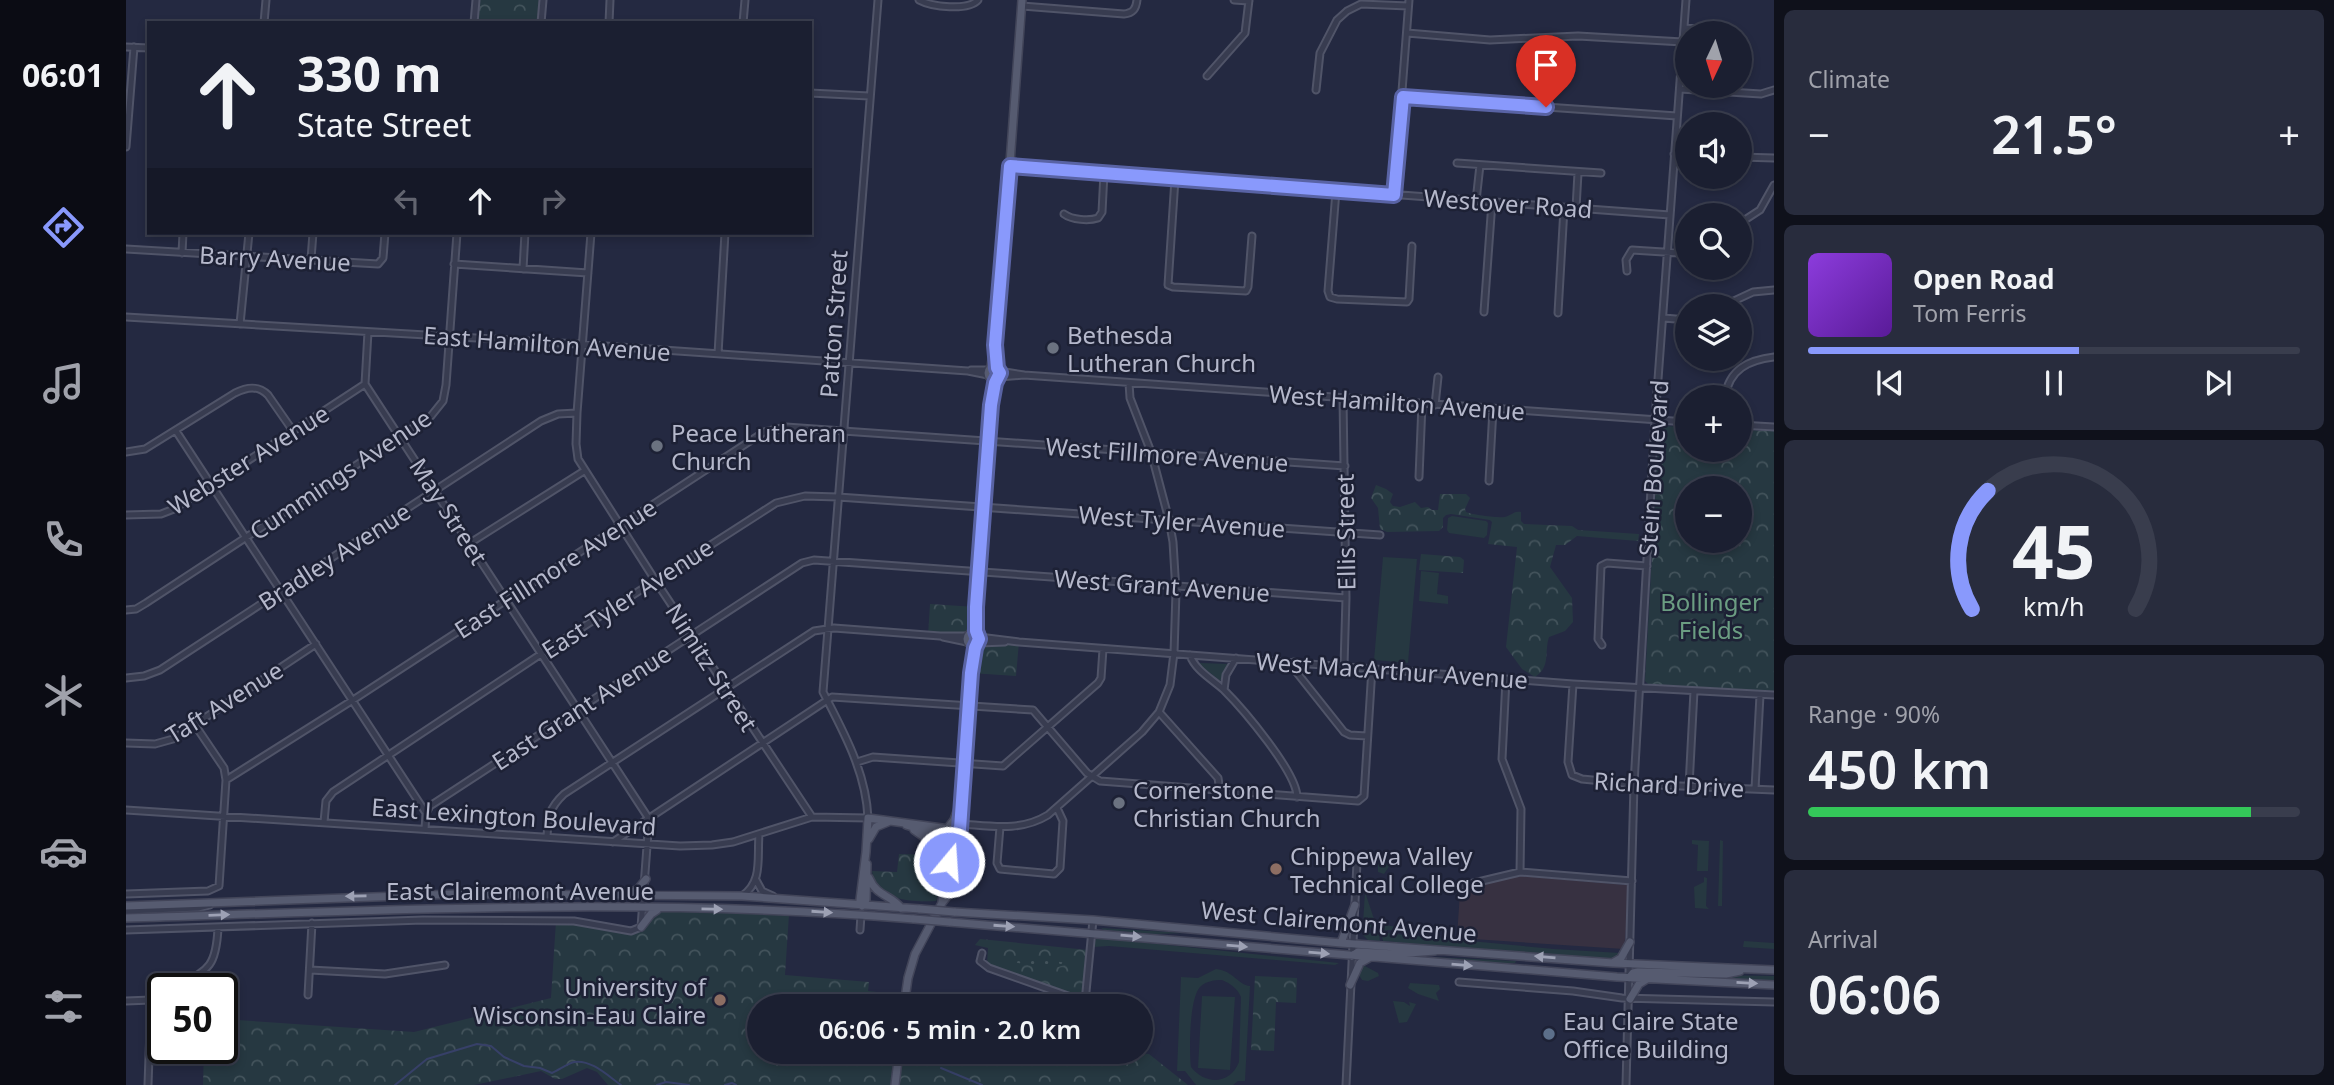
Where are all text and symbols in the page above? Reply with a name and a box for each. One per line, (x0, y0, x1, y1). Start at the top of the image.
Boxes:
north arrow (1675, 21, 1752, 98)
map controls (1675, 21, 1752, 553)
pin (1516, 35, 1576, 107)
text: 330 m (297, 40, 442, 106)
icon: arrive (1527, 46, 1565, 84)
icon: ahead (182, 49, 273, 140)
text: 06:01 (22, 53, 104, 96)
text: Climate (1808, 63, 1890, 95)
text: 21.5° (1991, 98, 2117, 169)
text: State Street (297, 103, 471, 146)
text: − (1808, 108, 1830, 160)
text: + (2278, 108, 2300, 160)
button: sound (1675, 112, 1752, 189)
street label: Westover Road (1422, 181, 1594, 225)
icon: left (388, 182, 426, 220)
icon: ahead (461, 182, 499, 220)
icon: right (534, 182, 572, 220)
icon: directions (39, 203, 88, 252)
button: search (1675, 203, 1752, 280)
street label: Barry Avenue (198, 238, 352, 278)
street label: Patton Street (811, 249, 855, 399)
text: Open Road (1913, 261, 2055, 297)
button: layers (1675, 294, 1752, 371)
text: Tom Ferris (1913, 297, 2026, 329)
street label: East Hamilton Avenue (422, 318, 672, 368)
place label: Bethesda Lutheran Church (1067, 318, 1256, 379)
marker: Bethesda Lutheran Church (1045, 340, 1061, 356)
icon: music (39, 359, 88, 408)
icon: previous (1871, 364, 1909, 402)
icon: pause (2035, 364, 2073, 402)
icon: next (2199, 364, 2237, 402)
street label: West Hamilton Avenue (1268, 377, 1526, 427)
street label: Stein Boulevard (1630, 379, 1676, 557)
button: + (1675, 385, 1752, 462)
street label: Webster Avenue (161, 396, 335, 522)
street label: Cummings Avenue (243, 401, 437, 547)
place label: Peace Lutheran Church (671, 416, 846, 477)
street label: West Fillmore Avenue (1045, 429, 1289, 479)
marker: Peace Lutheran Church (649, 438, 665, 454)
street label: May Street (402, 451, 496, 571)
street label: Ellis Street (1327, 473, 1363, 591)
button: − (1675, 476, 1752, 553)
street label: East Fillmore Avenue (448, 490, 662, 646)
street label: Bradley Avenue (252, 494, 416, 618)
street label: West Tyler Avenue (1078, 497, 1286, 545)
text: 45 (2012, 501, 2096, 600)
icon: phone (39, 515, 88, 564)
street label: East Tyler Avenue (535, 530, 719, 666)
street label: West Grant Avenue (1053, 561, 1271, 609)
park label: Bollinger Fields (1660, 585, 1762, 646)
text: km/h (2023, 588, 2085, 622)
street label: Nimitz Street (658, 597, 766, 738)
street label: East Grant Avenue (485, 637, 677, 777)
street label: West MacArthur Avenue (1255, 644, 1529, 696)
street label: Taft Avenue (159, 653, 289, 751)
icon: climate (39, 671, 88, 720)
text: Range · 90% (1808, 698, 1940, 730)
text: 450 km (1808, 733, 1991, 804)
street label: Richard Drive (1593, 764, 1745, 804)
place label: Cornerstone Christian Church (1133, 773, 1321, 834)
street label: East Lexington Boulevard (370, 790, 658, 842)
marker: Cornerstone Christian Church (1111, 795, 1127, 811)
position arrow (912, 825, 986, 899)
icon: car (39, 827, 88, 876)
place label: Chippewa Valley Technical College (1290, 839, 1484, 900)
marker: Chippewa Valley Technical College (1268, 861, 1284, 877)
street label: East Clairemont Avenue (386, 874, 654, 907)
one-way arrow (345, 890, 367, 902)
street label: West Clairemont Avenue (1200, 893, 1478, 949)
one-way arrow (701, 903, 723, 915)
one-way arrow (812, 907, 834, 918)
one-way arrow (208, 910, 230, 921)
one-way arrow (993, 921, 1015, 932)
text: Arrival (1808, 923, 1878, 955)
one-way arrow (1120, 931, 1142, 942)
one-way arrow (1226, 940, 1248, 951)
one-way arrow (1308, 948, 1330, 959)
one-way arrow (1534, 951, 1556, 962)
text: 06:06 (1808, 958, 1941, 1029)
one-way arrow (1451, 960, 1473, 971)
place label: University of Wisconsin-Eau Claire (473, 970, 708, 1031)
speed limit sign: 50 (147, 973, 238, 1064)
one-way arrow (1736, 978, 1758, 989)
icon: filters (39, 982, 88, 1031)
marker: University of Wisconsin-Eau Claire (712, 992, 728, 1008)
place label: Eau Claire State Office Building (1563, 1004, 1739, 1065)
text: 06:06 · 5 min · 2.0 km (819, 1011, 1081, 1047)
marker: Eau Claire State Office Building (1541, 1026, 1557, 1042)

